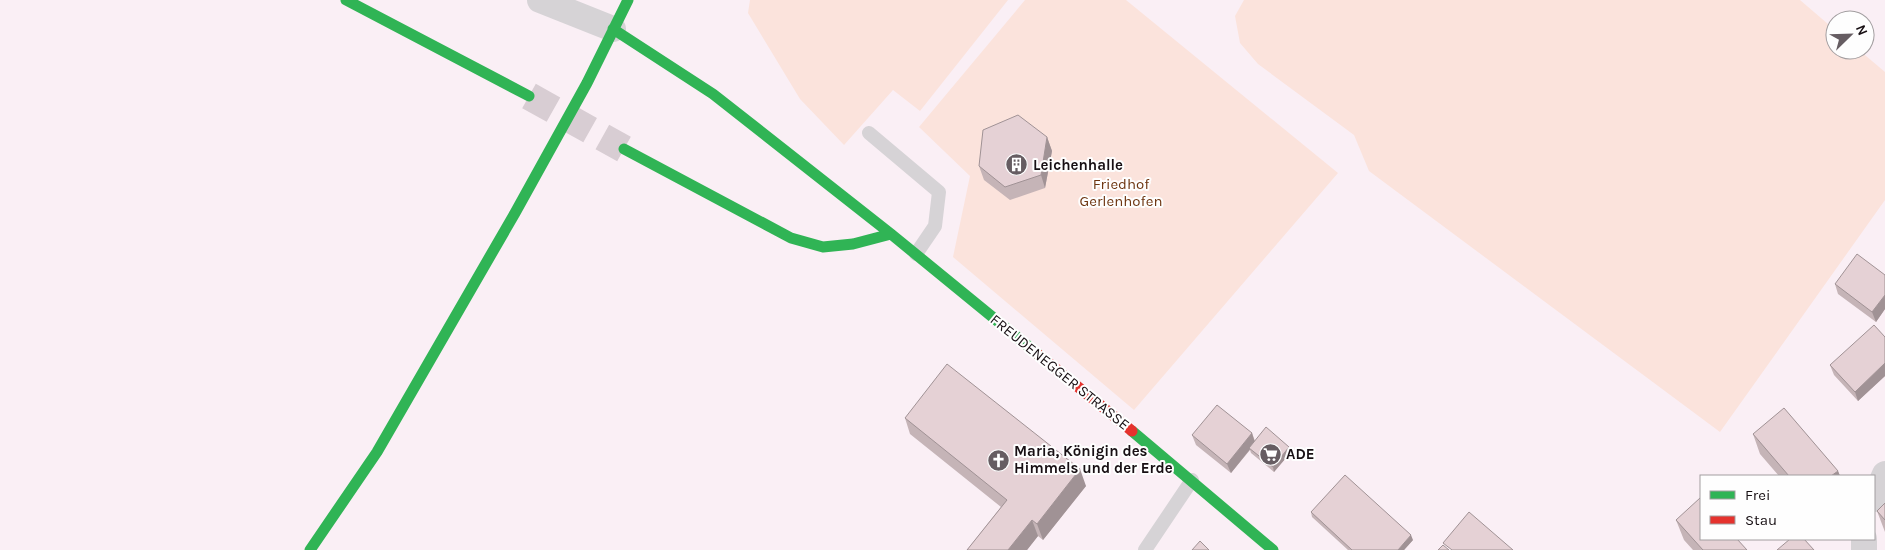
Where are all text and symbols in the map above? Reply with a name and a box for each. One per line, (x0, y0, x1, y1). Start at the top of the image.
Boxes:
north arrow (1825, 10, 1875, 60)
text: N (1852, 22, 1871, 38)
building icon: Leichenhalle (1005, 153, 1029, 177)
place label: Leichenhalle (1033, 156, 1123, 174)
park label: Friedhof Gerlenhofen (1080, 175, 1162, 210)
street label: FREUDENEGGER STRASSE (987, 310, 1133, 434)
place label: Maria, Königin des Himmels und der Erde (1014, 442, 1173, 477)
supermarket icon: ADE (1258, 442, 1282, 466)
place label: ADE (1286, 445, 1314, 463)
church icon: Maria, Königin des Himmels und der Erde (986, 448, 1010, 472)
legend (1700, 475, 1875, 540)
text: Frei (1745, 486, 1770, 504)
text: Stau (1745, 511, 1777, 529)

